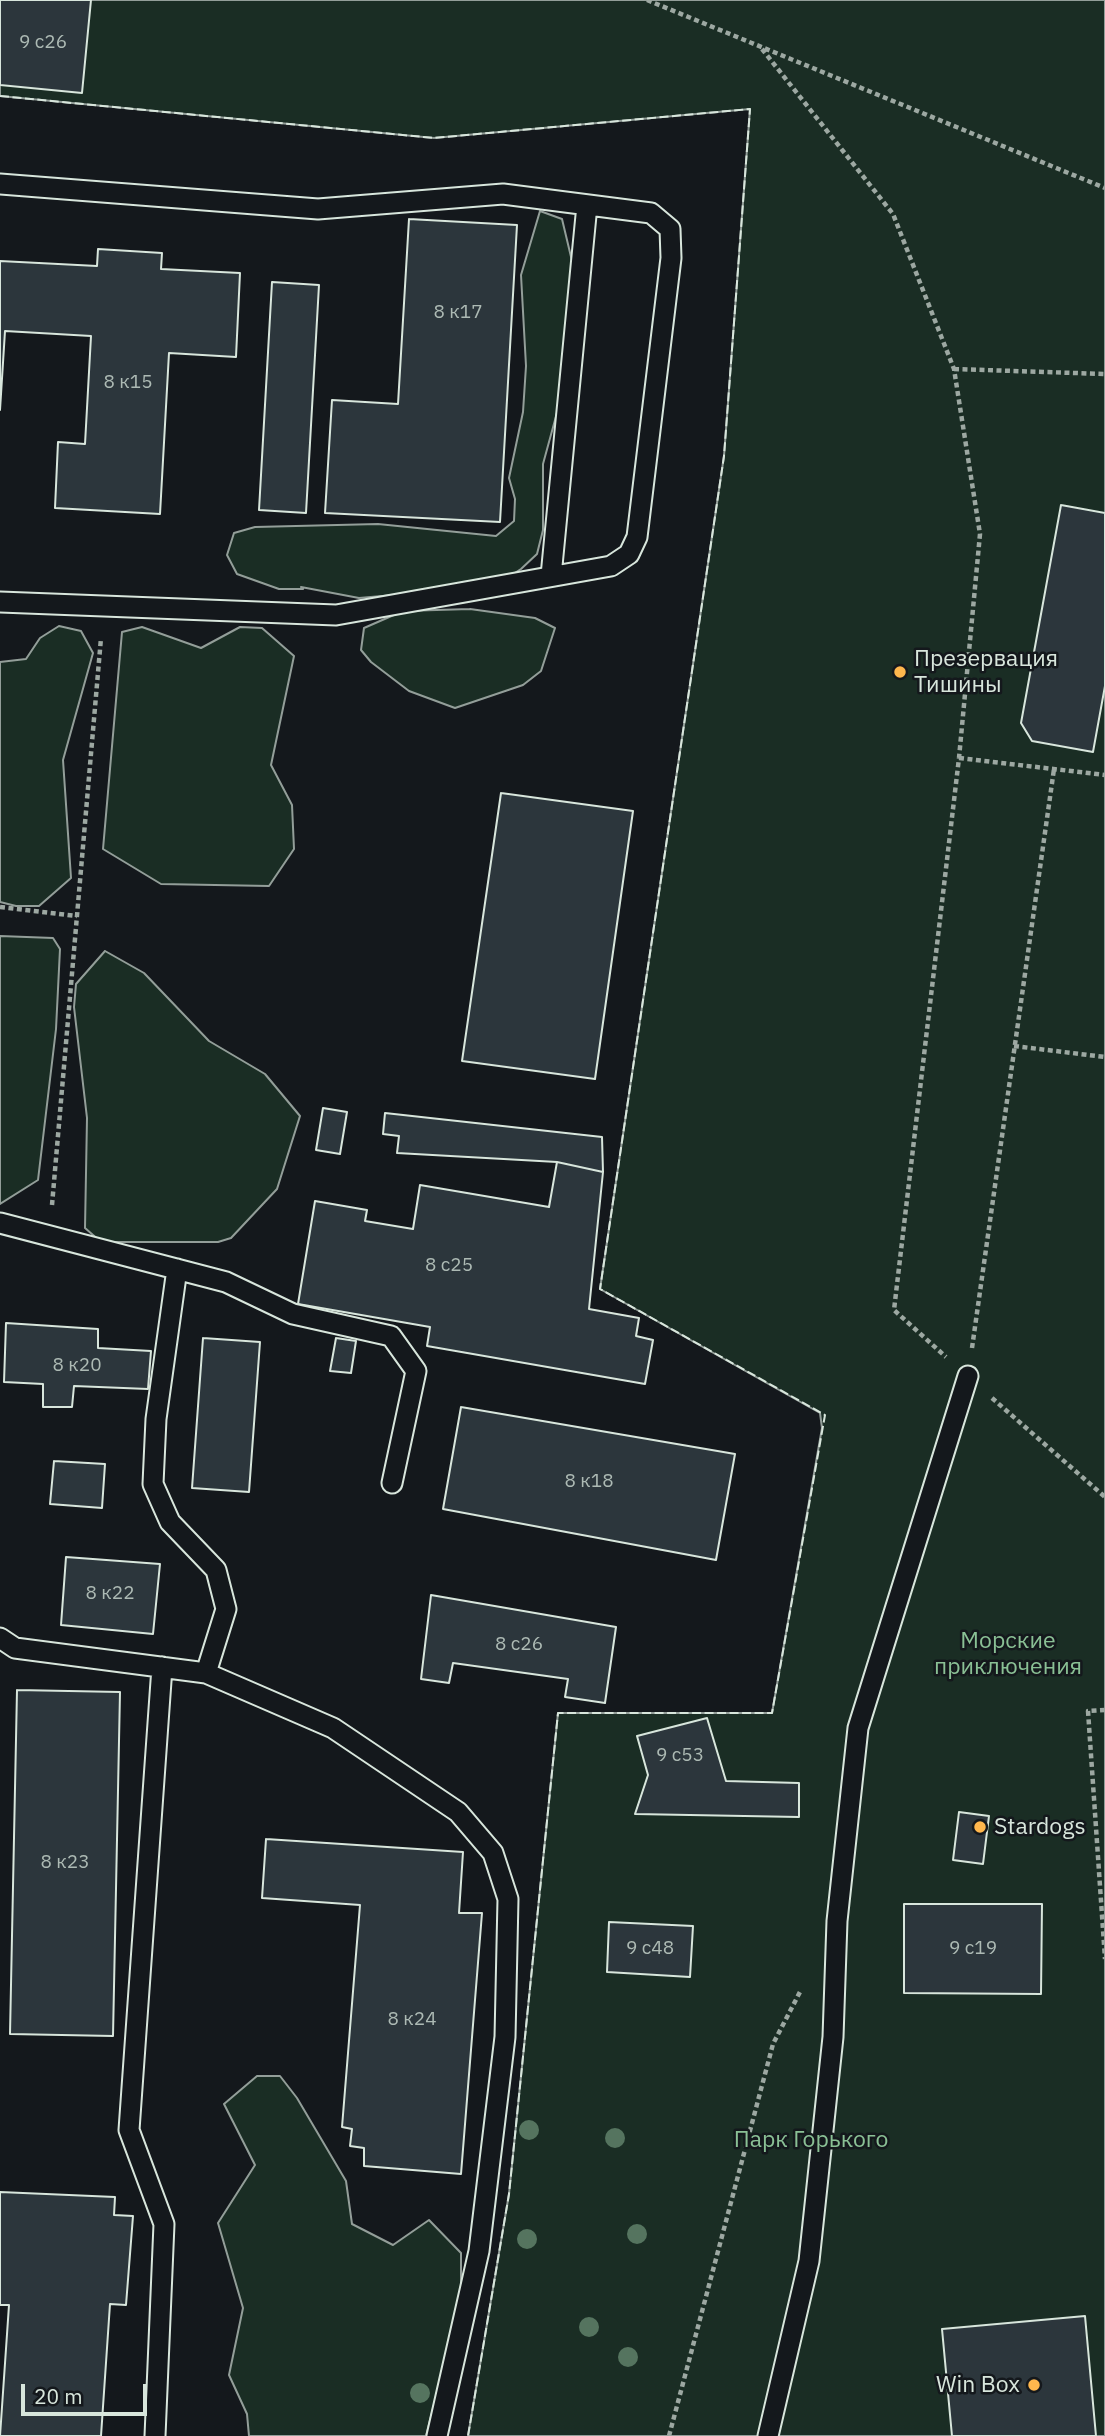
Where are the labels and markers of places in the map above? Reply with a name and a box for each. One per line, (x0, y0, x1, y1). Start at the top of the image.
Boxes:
place label: Презервация Тишины (914, 645, 1058, 699)
marker: Презервация Тишины (892, 664, 908, 680)
place label: Stardogs (994, 1813, 1086, 1841)
marker: Stardogs (972, 1819, 988, 1835)
place label: Win Box (936, 2371, 1020, 2399)
marker: Win Box (1026, 2377, 1042, 2393)

